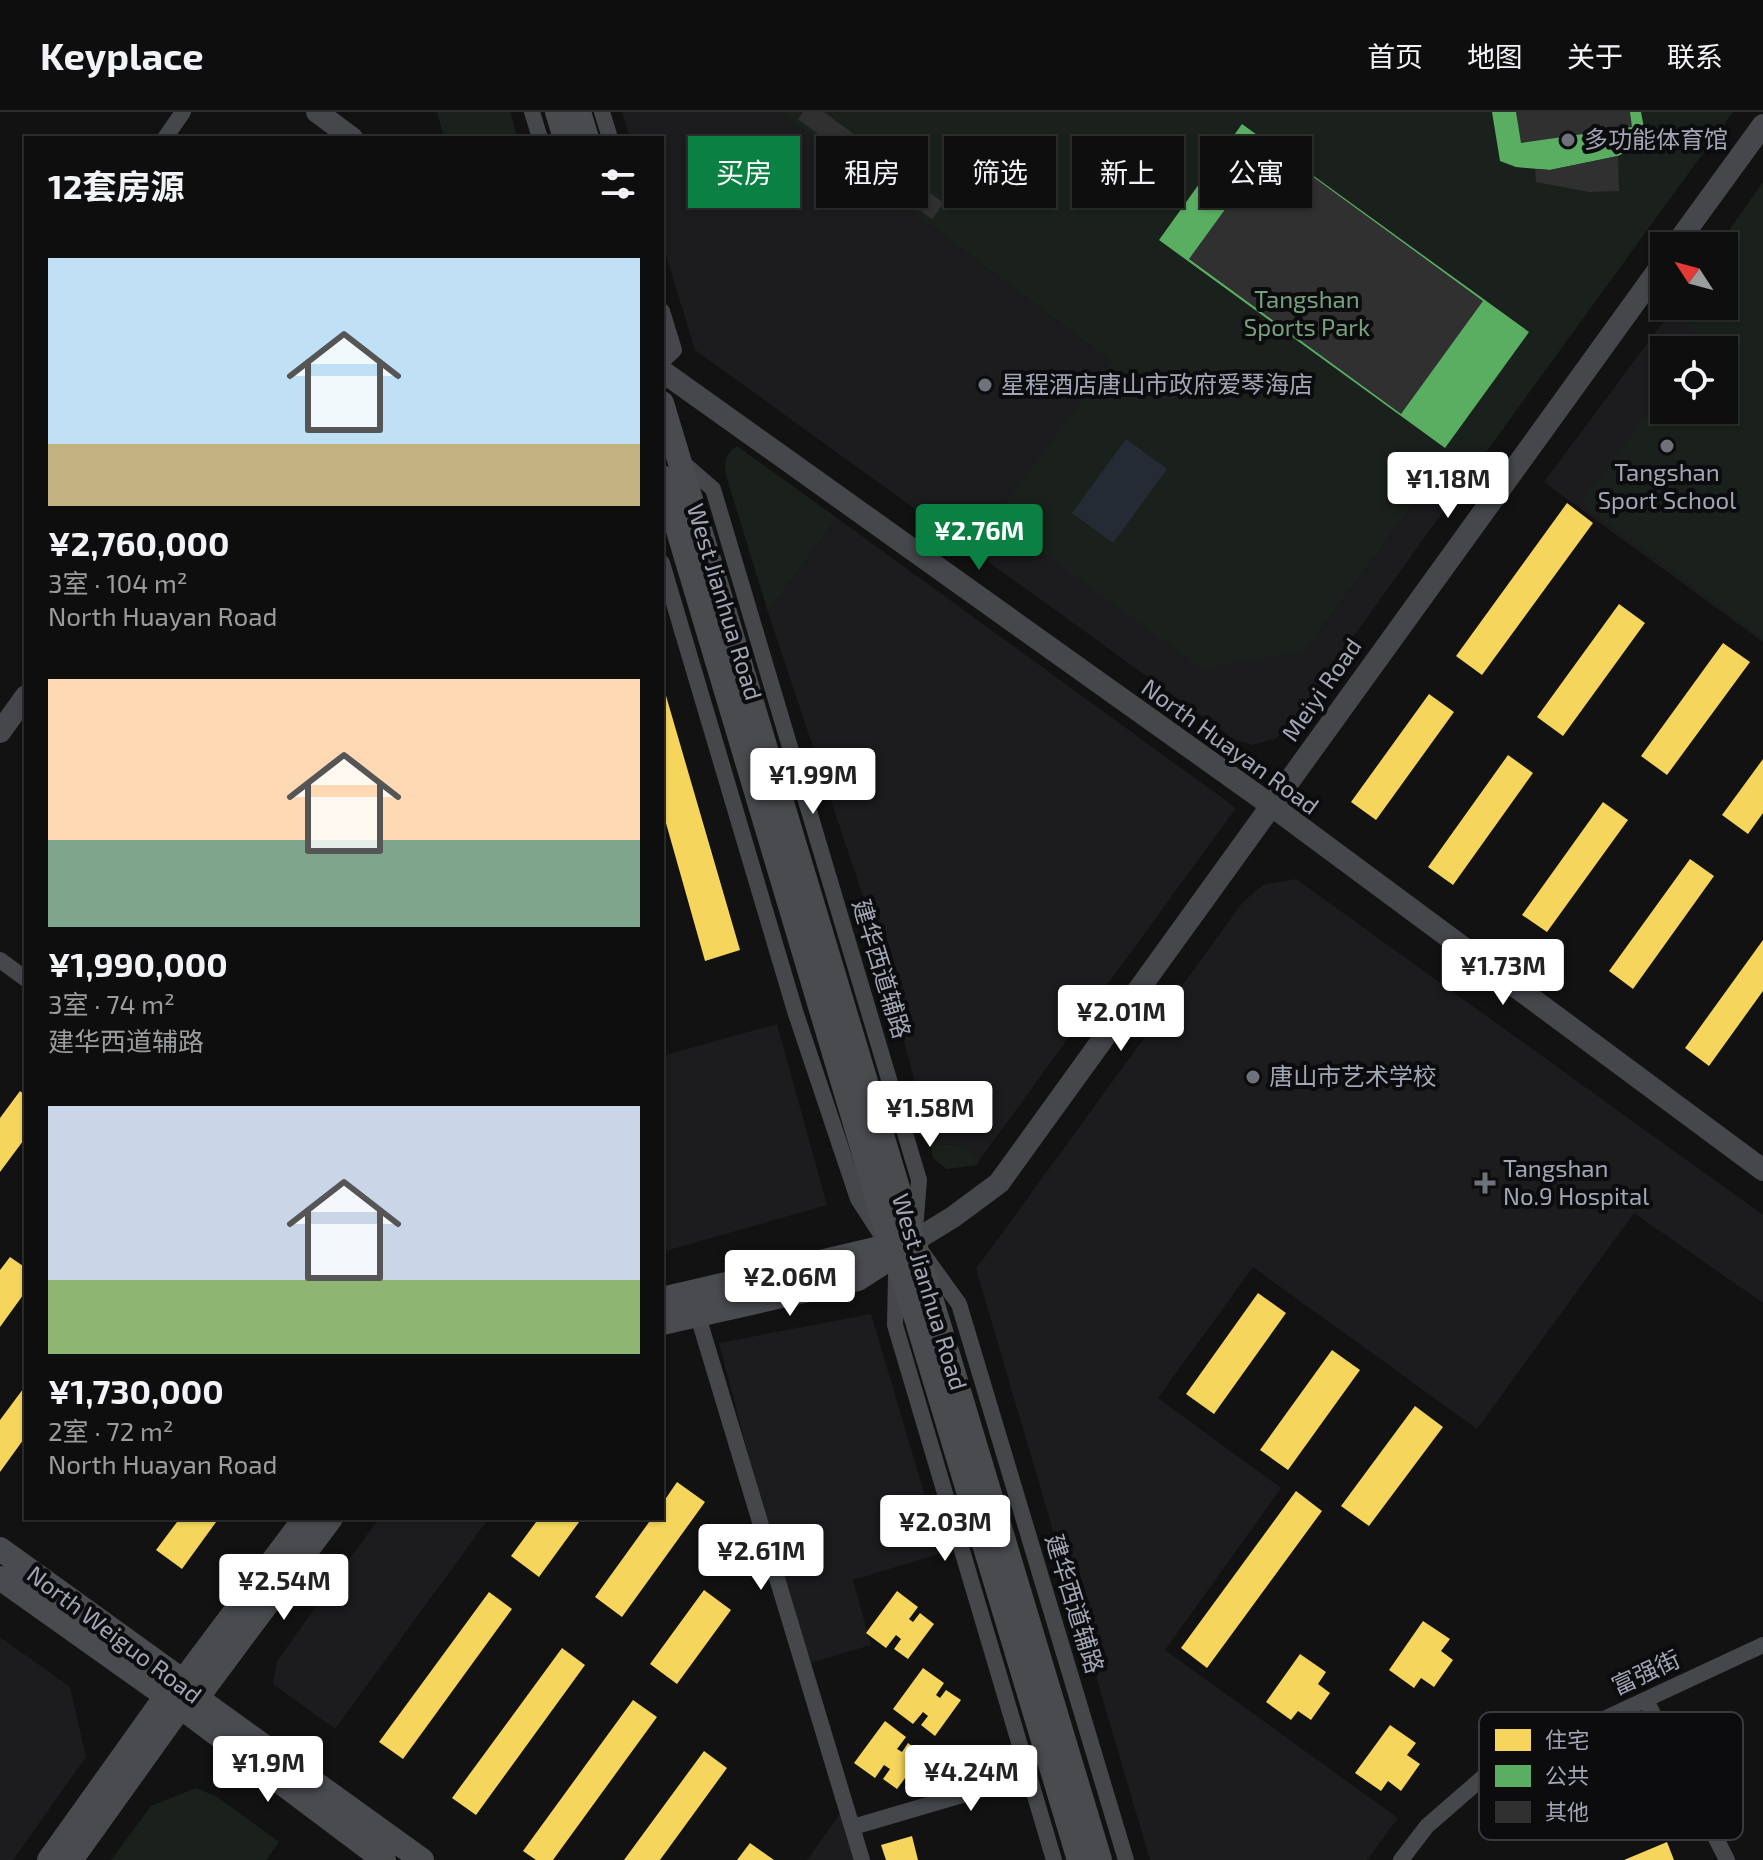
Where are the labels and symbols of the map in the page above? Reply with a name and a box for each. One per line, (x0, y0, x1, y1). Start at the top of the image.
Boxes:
place label: 多功能体育馆 (1584, 124, 1728, 153)
marker: 多功能体育馆 (1559, 131, 1577, 149)
north arrow (1650, 232, 1738, 320)
park label: Tangshan Sports Park (1244, 284, 1370, 341)
place label: 星程酒店唐山市政府爱琴海店 (1001, 369, 1313, 398)
marker: 星程酒店唐山市政府爱琴海店 (976, 376, 994, 394)
marker: Tangshan Sport School (1658, 437, 1676, 455)
pin: ¥1.18M (1383, 452, 1513, 520)
place label: Tangshan Sport School (1598, 457, 1736, 514)
street label: West Jianhua Road (682, 500, 769, 703)
pin: ¥2.76M (914, 504, 1044, 572)
street label: Meiyi Road (1275, 632, 1367, 746)
street label: North Huayan Road (1137, 672, 1325, 820)
pin: ¥1.99M (748, 748, 878, 816)
street label: 建华西道辅路 (848, 895, 917, 1042)
pin: ¥1.73M (1438, 939, 1568, 1007)
pin: ¥2.01M (1056, 985, 1186, 1053)
place label: 唐山市艺术学校 (1269, 1061, 1437, 1090)
marker: 唐山市艺术学校 (1244, 1068, 1262, 1086)
pin: ¥1.58M (865, 1081, 995, 1149)
place label: Tangshan No.9 Hospital (1503, 1153, 1649, 1210)
marker: Tangshan No.9 Hospital (1474, 1172, 1496, 1194)
street label: West Jianhua Road (887, 1190, 974, 1393)
pin: ¥2.06M (725, 1250, 855, 1318)
pin: ¥2.03M (880, 1495, 1010, 1563)
pin: ¥2.61M (696, 1524, 826, 1592)
street label: 建华西道辅路 (1041, 1530, 1110, 1677)
pin: ¥2.54M (219, 1554, 349, 1622)
street label: North Weiguo Road (22, 1559, 208, 1709)
street label: 富强街 (1607, 1643, 1684, 1700)
legend (1479, 1712, 1743, 1840)
text: 住宅 (1545, 1726, 1589, 1752)
pin: ¥1.9M (212, 1736, 324, 1804)
pin: ¥4.24M (906, 1745, 1036, 1813)
text: 公共 (1545, 1762, 1589, 1788)
text: 其他 (1545, 1798, 1589, 1824)

